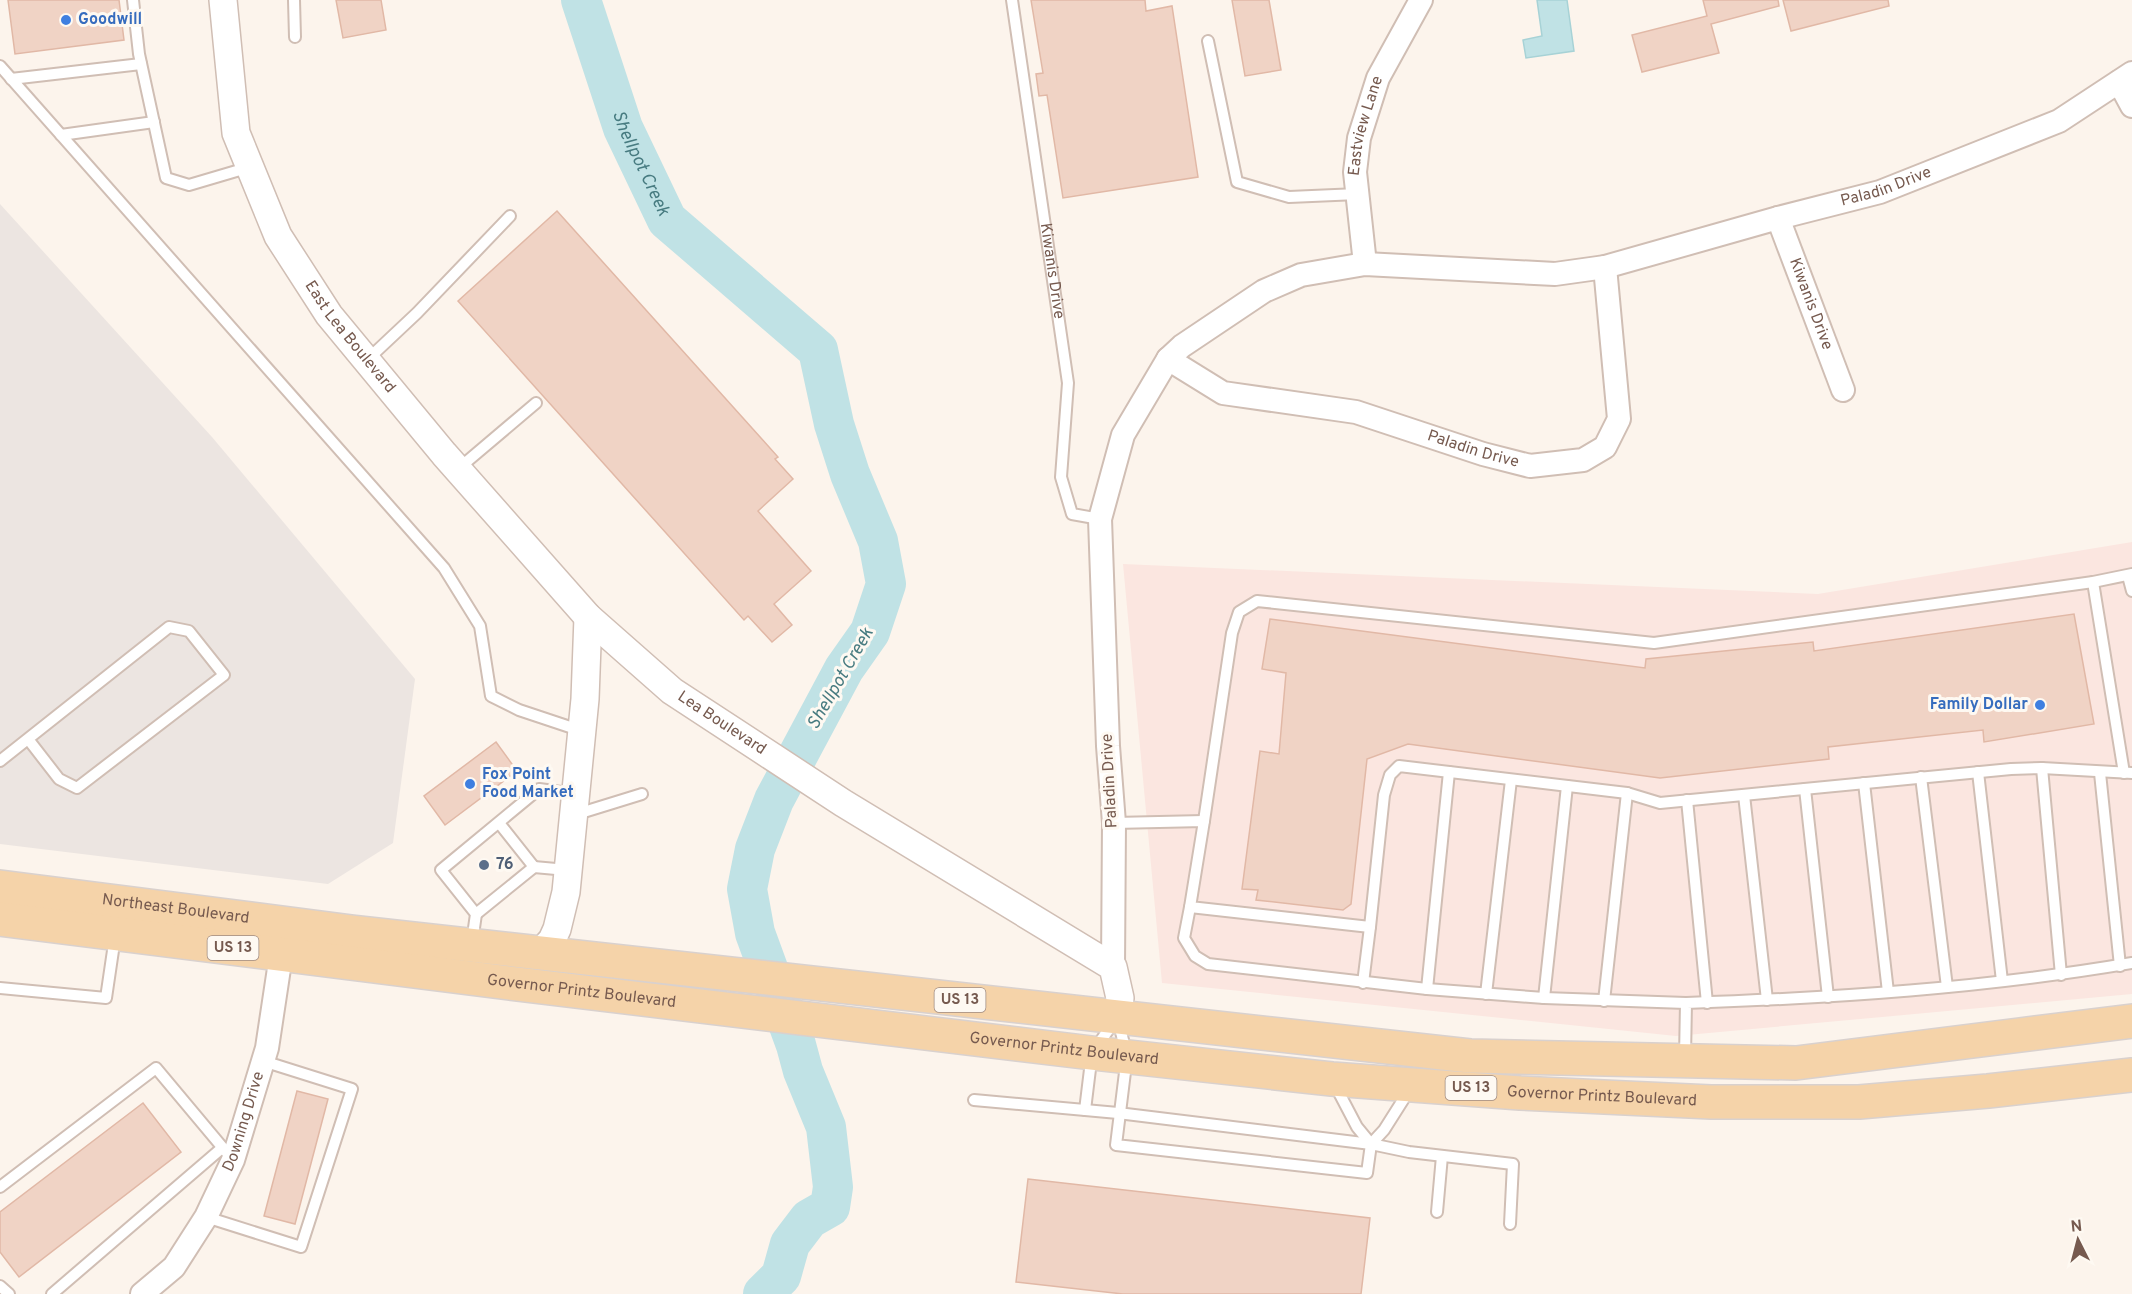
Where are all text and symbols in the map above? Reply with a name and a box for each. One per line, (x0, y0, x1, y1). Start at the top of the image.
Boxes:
place label: Goodwill (78, 10, 142, 30)
marker: Goodwill (59, 13, 73, 27)
street label: Eastview Lane (1345, 74, 1388, 177)
water label: Shellpot Creek (607, 108, 675, 221)
street label: Paladin Drive (1839, 163, 1935, 212)
street label: Kiwanis Drive (1035, 222, 1069, 320)
street label: Kiwanis Drive (1784, 255, 1837, 353)
street label: East Lea Boulevard (300, 277, 400, 397)
street label: Paladin Drive (1425, 426, 1521, 473)
water label: Shellpot Creek (803, 623, 880, 734)
street label: Lea Boulevard (673, 687, 770, 760)
place label: Family Dollar (1930, 695, 2028, 715)
marker: Family Dollar (2033, 698, 2047, 712)
street label: Paladin Drive (1098, 733, 1122, 829)
place label: Fox Point Food Market (482, 765, 574, 803)
marker: Fox Point Food Market (463, 777, 477, 791)
place label: 76 (496, 855, 514, 875)
marker: 76 (477, 858, 491, 872)
street label: Northeast Boulevard (101, 890, 250, 929)
road number: US 13 (208, 936, 258, 960)
street label: Governor Printz Boulevard (486, 970, 677, 1013)
road number: US 13 (934, 988, 986, 1012)
street label: Governor Printz Boulevard (968, 1028, 1160, 1070)
street label: Downing Drive (219, 1069, 269, 1175)
road number: US 13 (1446, 1076, 1496, 1100)
street label: Governor Printz Boulevard (1506, 1082, 1697, 1111)
north arrow (2048, 1210, 2108, 1270)
text: N (2070, 1217, 2083, 1238)

